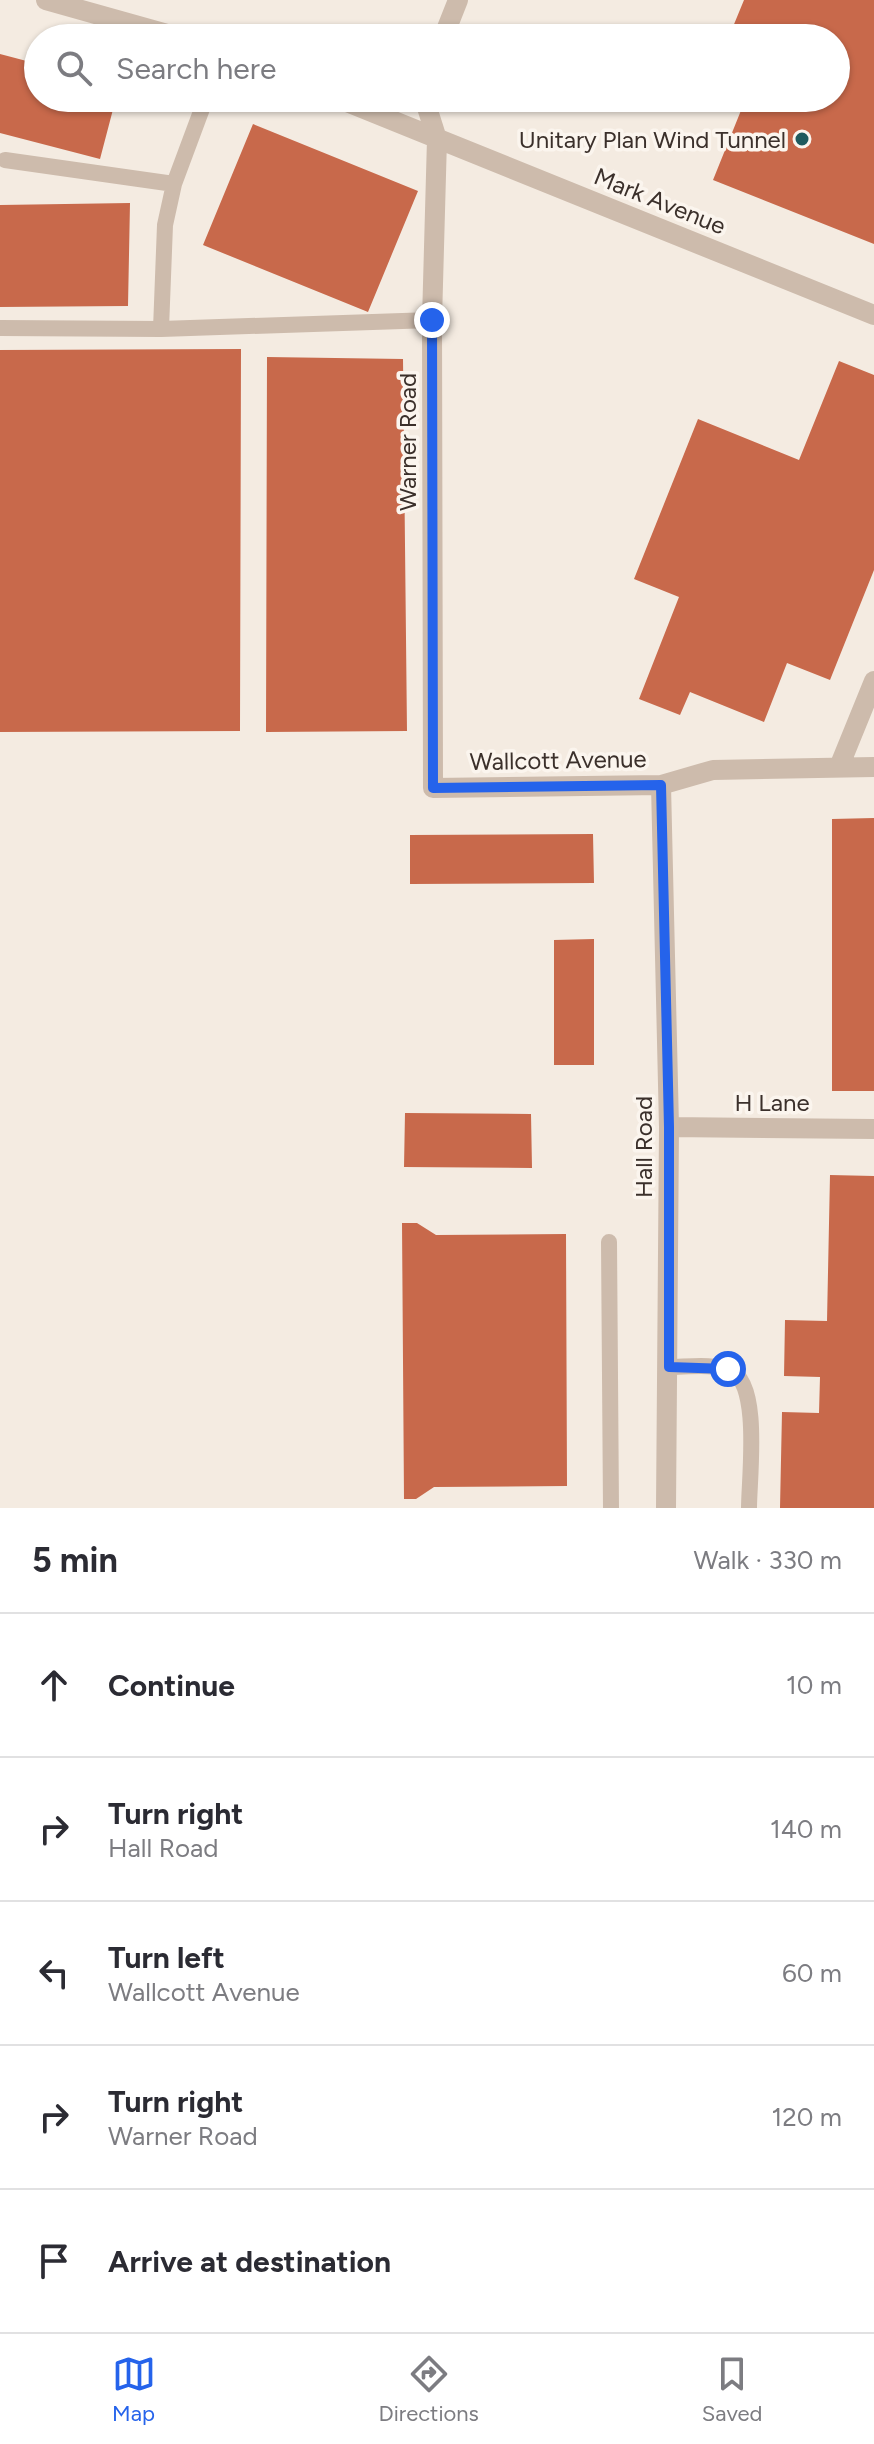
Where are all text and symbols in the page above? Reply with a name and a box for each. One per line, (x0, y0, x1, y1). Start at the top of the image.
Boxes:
search box (24, 24, 850, 112)
icon: search (52, 46, 96, 90)
text: Search here (116, 50, 276, 87)
place label: Unitary Plan Wind Tunnel (519, 125, 786, 154)
marker: Unitary Plan Wind Tunnel (793, 130, 811, 148)
street label: Mark Avenue (590, 161, 730, 241)
route end (414, 302, 450, 338)
street label: Warner Road (393, 373, 422, 511)
street label: Wallcott Avenue (469, 744, 647, 776)
street label: H Lane (734, 1088, 810, 1117)
street label: Hall Road (629, 1096, 658, 1198)
route start (710, 1351, 746, 1387)
text: 5 min (32, 1540, 118, 1581)
text: Walk · 330 m (694, 1544, 842, 1576)
icon: ahead (32, 1663, 76, 1707)
text: Continue (108, 1667, 235, 1704)
text: 10 m (786, 1669, 842, 1701)
text: Turn right (108, 1795, 243, 1832)
icon: right (32, 1807, 76, 1851)
text: 140 m (770, 1813, 842, 1845)
text: Hall Road (108, 1832, 219, 1864)
text: Turn left (108, 1939, 225, 1976)
icon: left (32, 1951, 76, 1995)
text: 60 m (782, 1957, 842, 1989)
text: Wallcott Avenue (108, 1976, 300, 2008)
text: Turn right (108, 2083, 243, 2120)
icon: right (32, 2095, 76, 2139)
text: 120 m (772, 2101, 842, 2133)
text: Warner Road (108, 2120, 258, 2152)
icon: arrive (32, 2239, 76, 2283)
text: Arrive at destination (108, 2243, 391, 2280)
tab: Map (112, 2352, 156, 2427)
tab: Directions (379, 2352, 479, 2427)
tab: Saved (702, 2352, 762, 2427)

